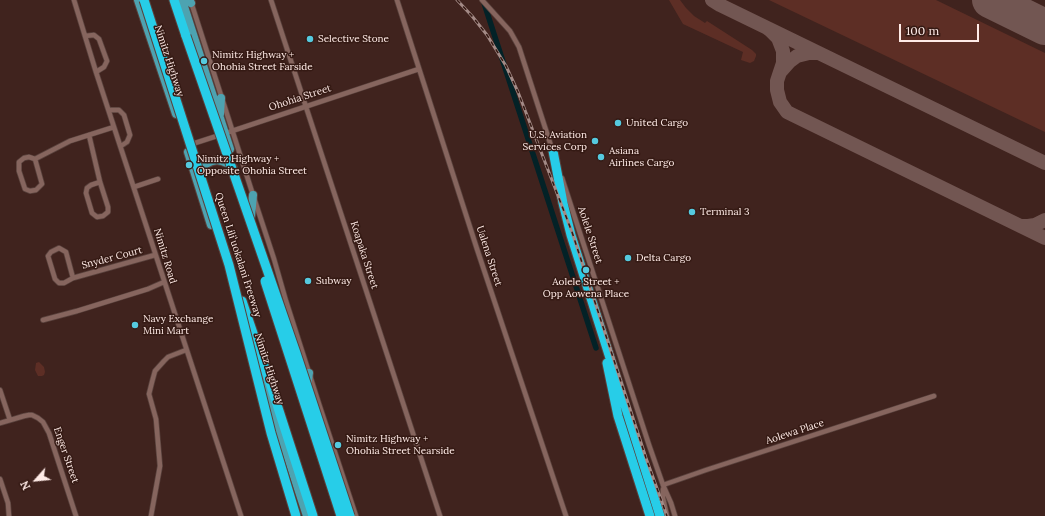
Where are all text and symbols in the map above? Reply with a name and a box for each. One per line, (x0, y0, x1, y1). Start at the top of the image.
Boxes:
scale bar (901, 16, 981, 42)
text: 100 m (906, 23, 939, 38)
street label: Nimitz Highway (152, 24, 186, 98)
place label: Selective Stone (318, 33, 389, 45)
marker: Selective Stone (305, 34, 315, 44)
place label: Nimitz Highway + Ohohia Street Farside (212, 49, 313, 72)
marker: Nimitz Highway + Ohohia Street Farside (199, 56, 209, 66)
street label: Ohohia Street (267, 82, 333, 114)
place label: United Cargo (626, 117, 688, 129)
marker: United Cargo (613, 118, 623, 128)
place label: U.S. Aviation Services Corp (523, 129, 587, 152)
marker: U.S. Aviation Services Corp (590, 136, 600, 146)
place label: Asiana Airlines Cargo (609, 145, 674, 168)
marker: Asiana Airlines Cargo (596, 152, 606, 162)
place label: Nimitz Highway + Opposite Ohohia Street (197, 153, 307, 176)
marker: Nimitz Highway + Opposite Ohohia Street (184, 160, 194, 170)
street label: Queen Liliʻuokalani Freeway (212, 191, 264, 319)
street label: Aolele Street (575, 205, 605, 265)
place label: Terminal 3 (700, 206, 750, 218)
marker: Terminal 3 (687, 207, 697, 217)
street label: Koapaka Street (347, 220, 381, 290)
street label: Ualena Street (474, 224, 504, 288)
street label: Nimitz Road (151, 227, 179, 285)
street label: Snyder Court (80, 244, 144, 272)
place label: Delta Cargo (636, 252, 691, 264)
marker: Delta Cargo (623, 253, 633, 263)
marker: Aolele Street + Opp Aowena Place (581, 265, 591, 275)
place label: Subway (316, 275, 352, 287)
marker: Subway (303, 276, 313, 286)
place label: Aolele Street + Opp Aowena Place (543, 276, 629, 300)
place label: Navy Exchange Mini Mart (143, 313, 213, 336)
marker: Navy Exchange Mini Mart (130, 320, 140, 330)
street label: Nimitz Highway (252, 332, 286, 406)
street label: Aolewa Place (764, 417, 826, 447)
street label: Enger Street (51, 425, 81, 485)
place label: Nimitz Highway + Ohohia Street Nearside (346, 433, 455, 456)
marker: Nimitz Highway + Ohohia Street Nearside (333, 440, 343, 450)
north arrow (16, 460, 56, 500)
text: N (17, 478, 33, 492)

